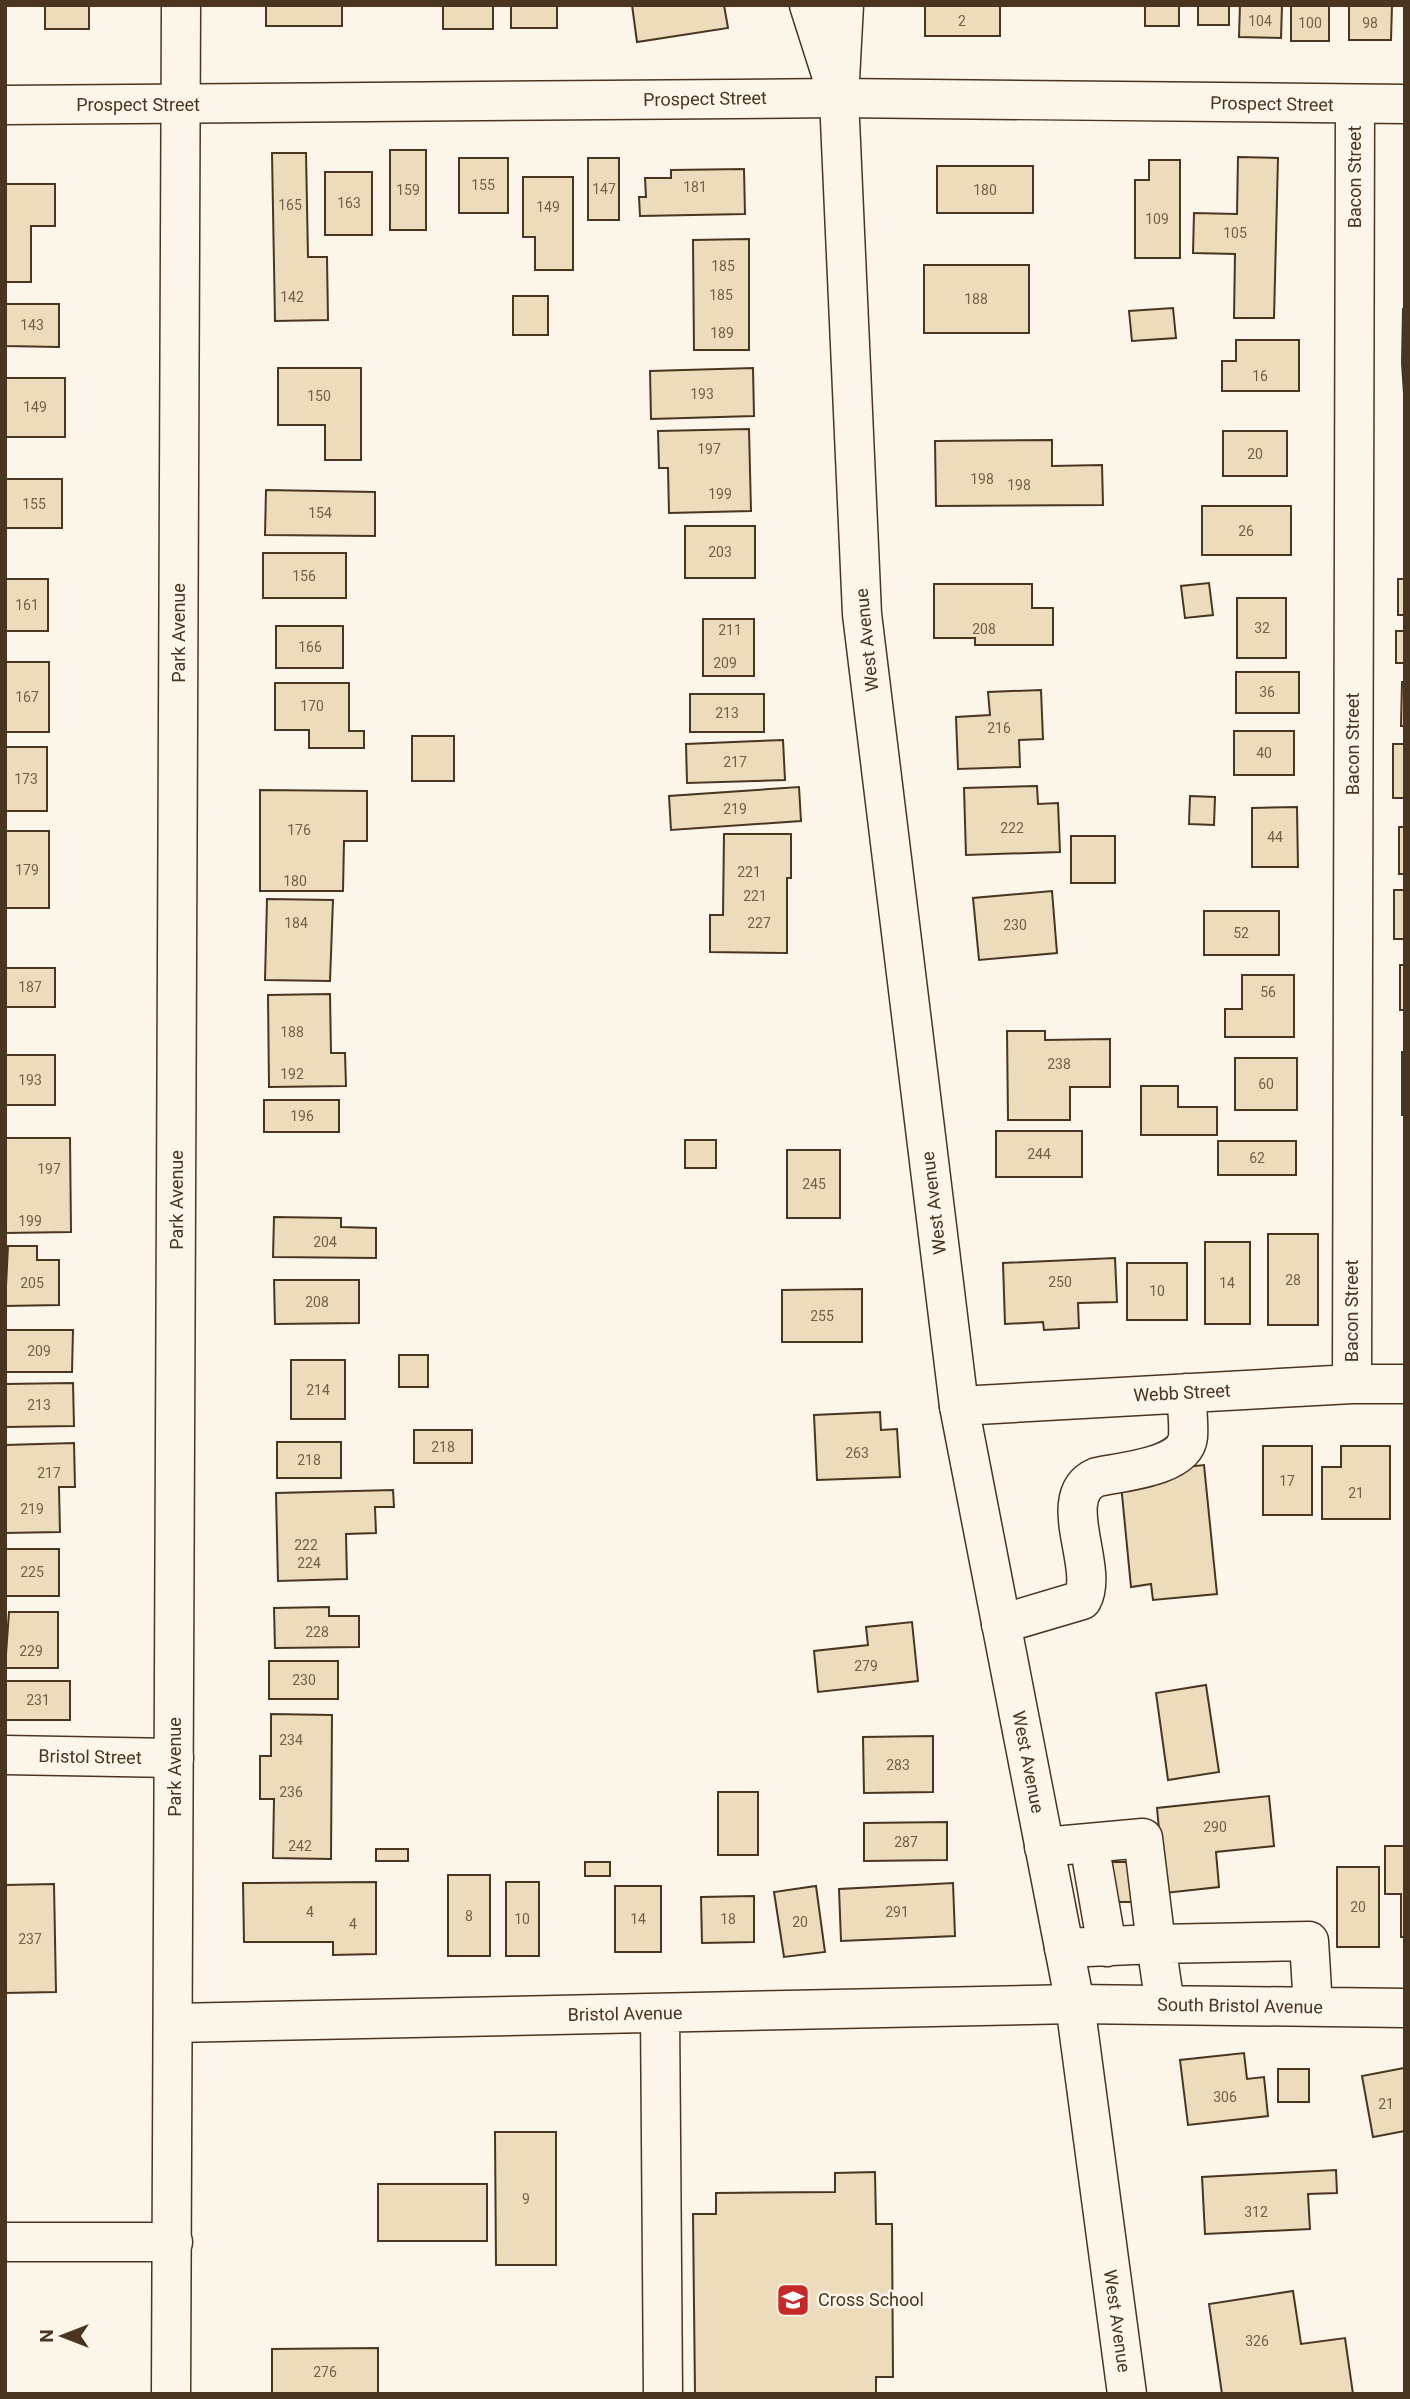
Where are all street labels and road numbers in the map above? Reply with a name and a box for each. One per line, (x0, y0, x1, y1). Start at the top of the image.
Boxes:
street label: Prospect Street (643, 87, 767, 110)
street label: Prospect Street (1210, 92, 1334, 115)
street label: Prospect Street (76, 94, 200, 115)
street label: Bacon Street (1344, 126, 1365, 228)
street label: Park Avenue (168, 583, 189, 683)
street label: West Avenue (851, 587, 882, 693)
street label: Bacon Street (1342, 693, 1363, 795)
street label: Park Avenue (166, 1150, 187, 1250)
street label: West Avenue (917, 1150, 950, 1256)
street label: Bacon Street (1341, 1260, 1362, 1362)
street label: Webb Street (1133, 1379, 1231, 1406)
street label: West Avenue (1008, 1709, 1049, 1815)
street label: Park Avenue (164, 1717, 185, 1817)
street label: Bristol Street (38, 1745, 142, 1768)
street label: South Bristol Avenue (1157, 1994, 1323, 2017)
street label: Bristol Avenue (567, 2002, 683, 2025)
street label: West Avenue (1100, 2268, 1135, 2374)

